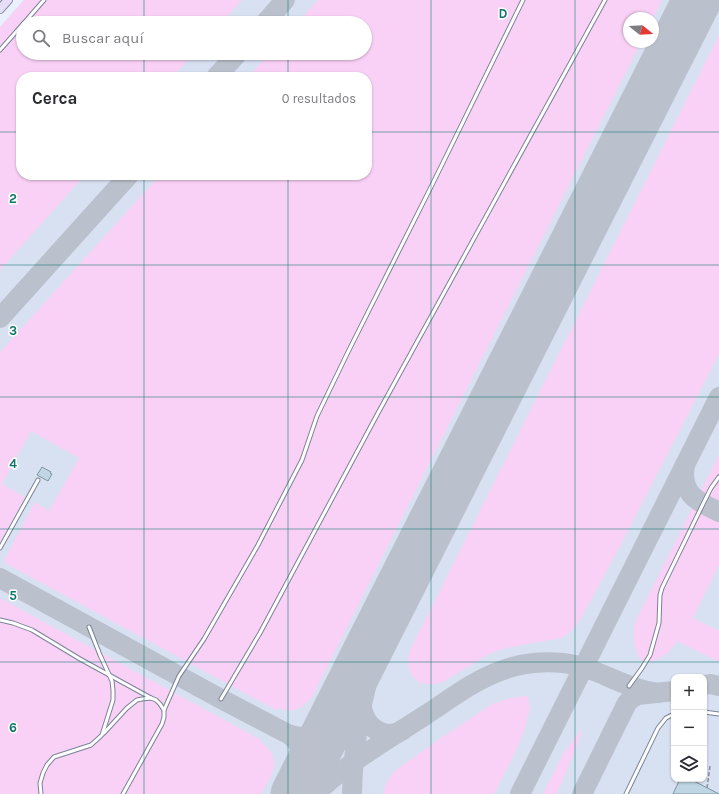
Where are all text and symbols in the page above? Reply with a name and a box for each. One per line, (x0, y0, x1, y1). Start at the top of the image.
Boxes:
text: D (499, 6, 508, 21)
north arrow (623, 12, 659, 48)
search box (16, 16, 372, 60)
icon: search (30, 27, 52, 49)
text: Buscar aquí (62, 29, 144, 47)
text: Cerca (32, 88, 77, 108)
text: 0 resultados (282, 91, 356, 106)
text: 2 (9, 191, 17, 206)
text: 3 (9, 323, 17, 338)
text: 4 (9, 456, 17, 471)
text: 5 (9, 588, 17, 603)
map controls (671, 674, 707, 782)
button: + (671, 674, 707, 710)
button: − (671, 710, 707, 746)
text: 6 (9, 720, 17, 735)
button: layers (671, 746, 707, 782)

